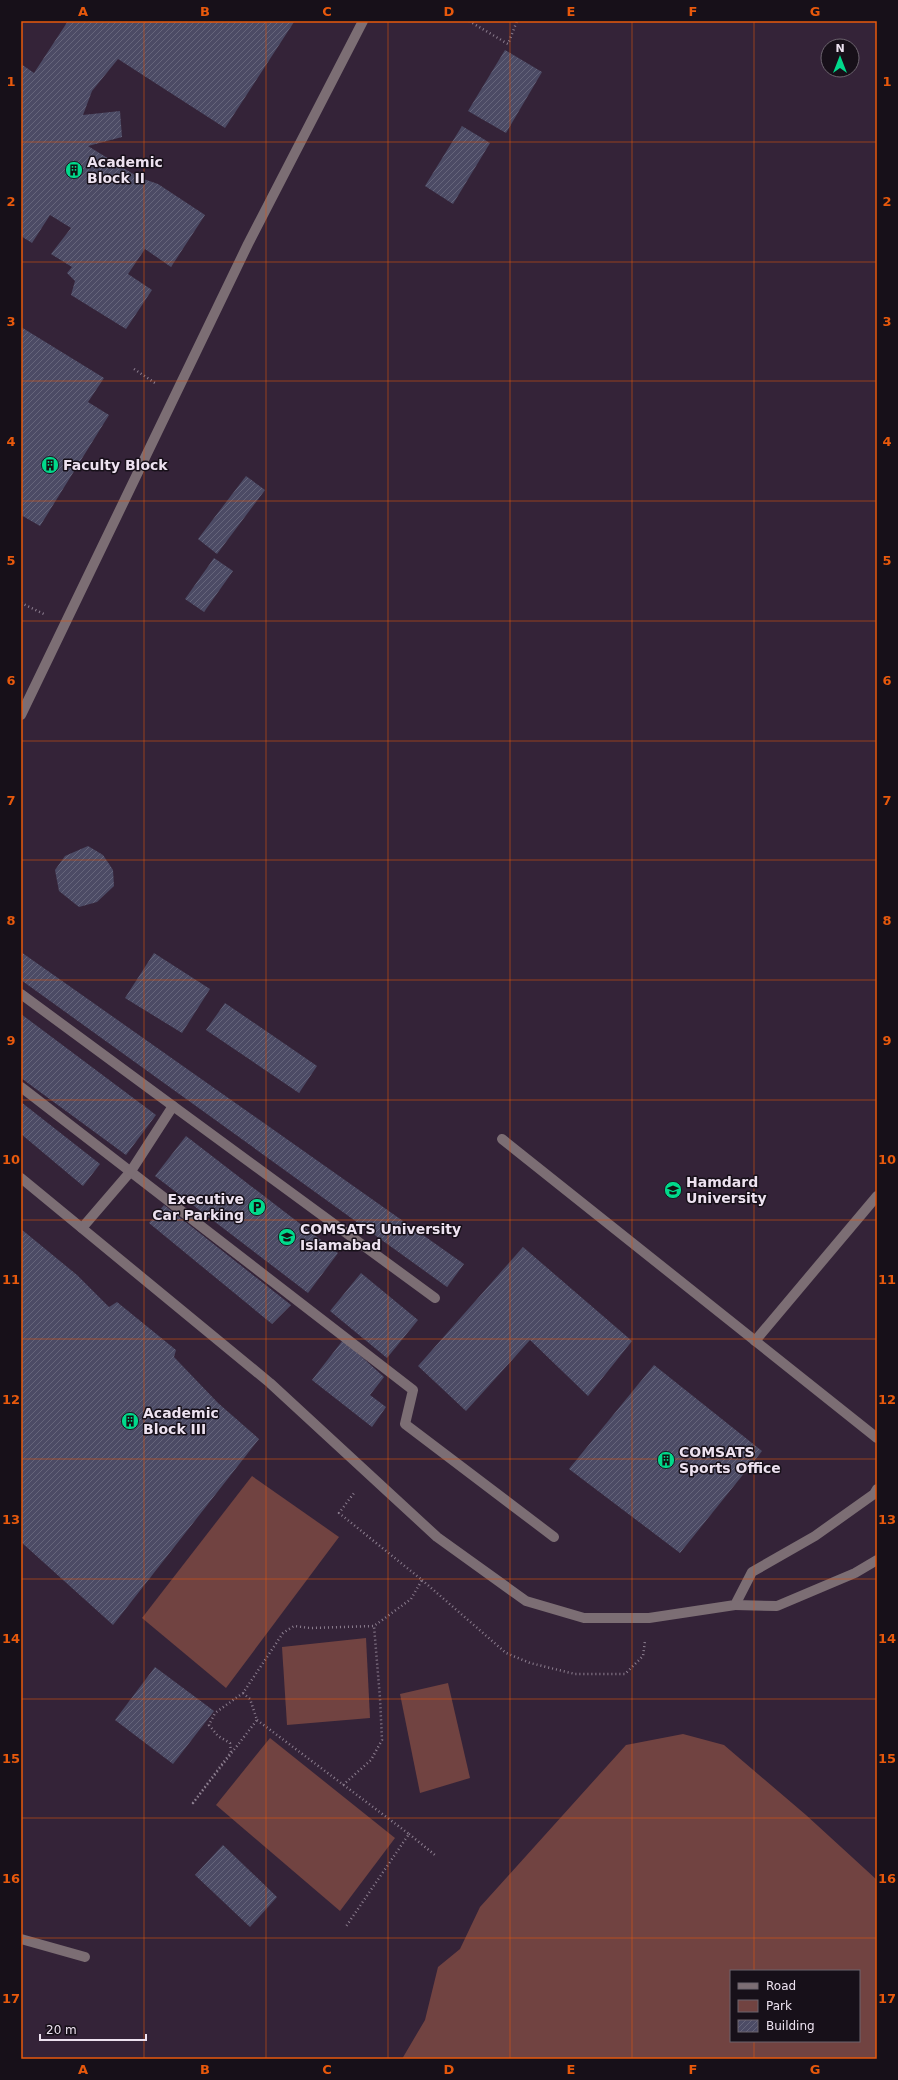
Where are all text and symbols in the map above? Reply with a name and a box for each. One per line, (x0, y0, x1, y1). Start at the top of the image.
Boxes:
text: A (78, 4, 88, 19)
text: B (200, 4, 210, 19)
text: C (322, 4, 332, 19)
text: D (444, 4, 455, 19)
text: E (567, 4, 575, 19)
text: F (689, 4, 697, 19)
text: G (810, 4, 820, 19)
north arrow (820, 38, 860, 78)
text: N (835, 42, 845, 55)
text: 1 (6, 74, 16, 89)
text: 1 (882, 74, 892, 89)
place label: Academic Block II (87, 154, 163, 186)
building icon: Academic Block II (64, 160, 84, 180)
text: 2 (6, 194, 16, 209)
text: 2 (882, 194, 892, 209)
text: 3 (6, 314, 16, 329)
text: 3 (882, 314, 892, 329)
text: 4 (6, 434, 16, 449)
text: 4 (882, 434, 892, 449)
building icon: Faculty Block (40, 455, 60, 475)
place label: Faculty Block (63, 457, 168, 473)
text: 5 (6, 553, 16, 568)
text: 5 (882, 553, 892, 568)
text: 6 (6, 673, 16, 688)
text: 6 (882, 673, 892, 688)
text: 7 (6, 793, 16, 808)
text: 7 (882, 793, 892, 808)
text: 8 (6, 913, 16, 928)
text: 8 (882, 913, 892, 928)
text: 9 (6, 1033, 16, 1048)
text: 9 (882, 1033, 892, 1048)
text: 10 (2, 1152, 20, 1167)
text: 10 (878, 1152, 896, 1167)
place label: Hamdard University (686, 1174, 767, 1206)
school or university icon: Hamdard University (663, 1180, 683, 1200)
place label: Executive Car Parking (152, 1191, 244, 1223)
parking icon: Executive Car Parking (247, 1197, 267, 1217)
place label: COMSATS University Islamabad (300, 1221, 461, 1253)
school or university icon: COMSATS University Islamabad (277, 1227, 297, 1247)
text: 11 (2, 1272, 20, 1287)
text: 11 (878, 1272, 896, 1287)
text: 12 (2, 1392, 20, 1407)
text: 12 (878, 1392, 896, 1407)
place label: Academic Block III (143, 1405, 219, 1437)
building icon: Academic Block III (120, 1411, 140, 1431)
place label: COMSATS Sports Office (679, 1444, 781, 1476)
building icon: COMSATS Sports Office (656, 1450, 676, 1470)
text: 13 (2, 1512, 20, 1527)
text: 13 (878, 1512, 896, 1527)
text: 14 (2, 1631, 20, 1646)
text: 14 (878, 1631, 896, 1646)
text: 15 (2, 1751, 20, 1766)
text: 15 (878, 1751, 896, 1766)
text: 16 (2, 1871, 20, 1886)
text: 16 (878, 1871, 896, 1886)
legend (730, 1970, 860, 2042)
text: Road (766, 1979, 796, 1993)
text: 17 (2, 1991, 20, 2006)
text: 17 (878, 1991, 896, 2006)
text: Park (766, 1999, 792, 2013)
scale bar (40, 2016, 146, 2042)
text: Building (766, 2019, 815, 2033)
text: 20 m (46, 2023, 77, 2037)
text: A (78, 2062, 88, 2077)
text: B (200, 2062, 210, 2077)
text: C (322, 2062, 332, 2077)
text: D (444, 2062, 455, 2077)
text: E (567, 2062, 575, 2077)
text: F (689, 2062, 697, 2077)
text: G (810, 2062, 820, 2077)

